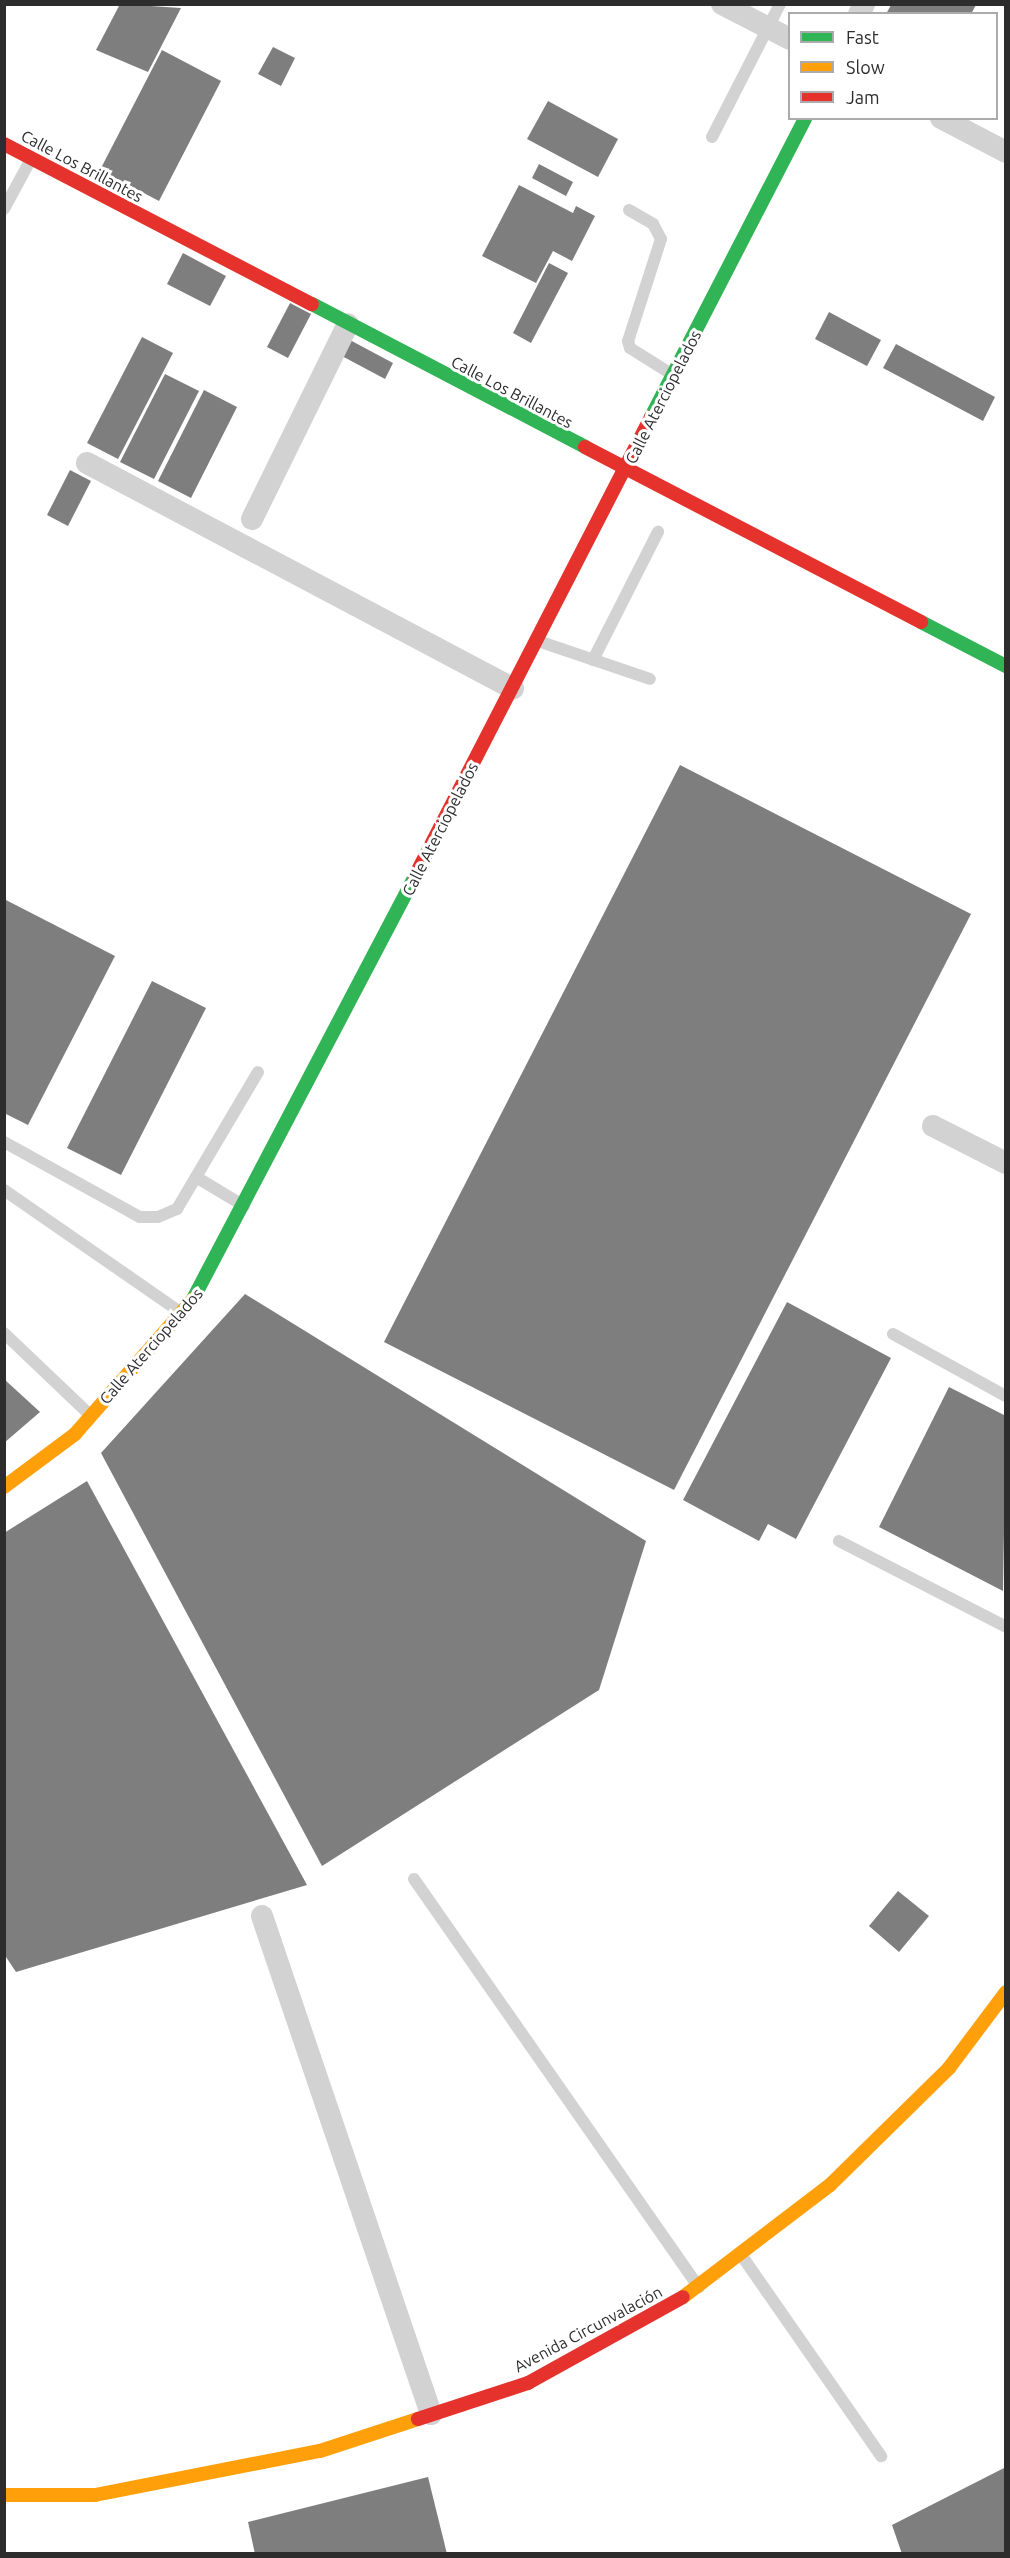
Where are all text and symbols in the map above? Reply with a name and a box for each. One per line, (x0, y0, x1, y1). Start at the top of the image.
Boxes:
legend (788, 12, 998, 120)
text: Fast (846, 27, 879, 47)
text: Slow (846, 57, 885, 77)
text: Jam (846, 87, 880, 107)
street label: Calle Los Brillantes (18, 126, 146, 206)
street label: Calle Aterciopelados (621, 327, 705, 467)
street label: Calle Los Brillantes (448, 352, 576, 432)
street label: Calle Aterciopelados (398, 759, 482, 899)
street label: Calle Aterciopelados (95, 1284, 207, 1408)
street label: Avenida Circunvalación (511, 2282, 665, 2376)

